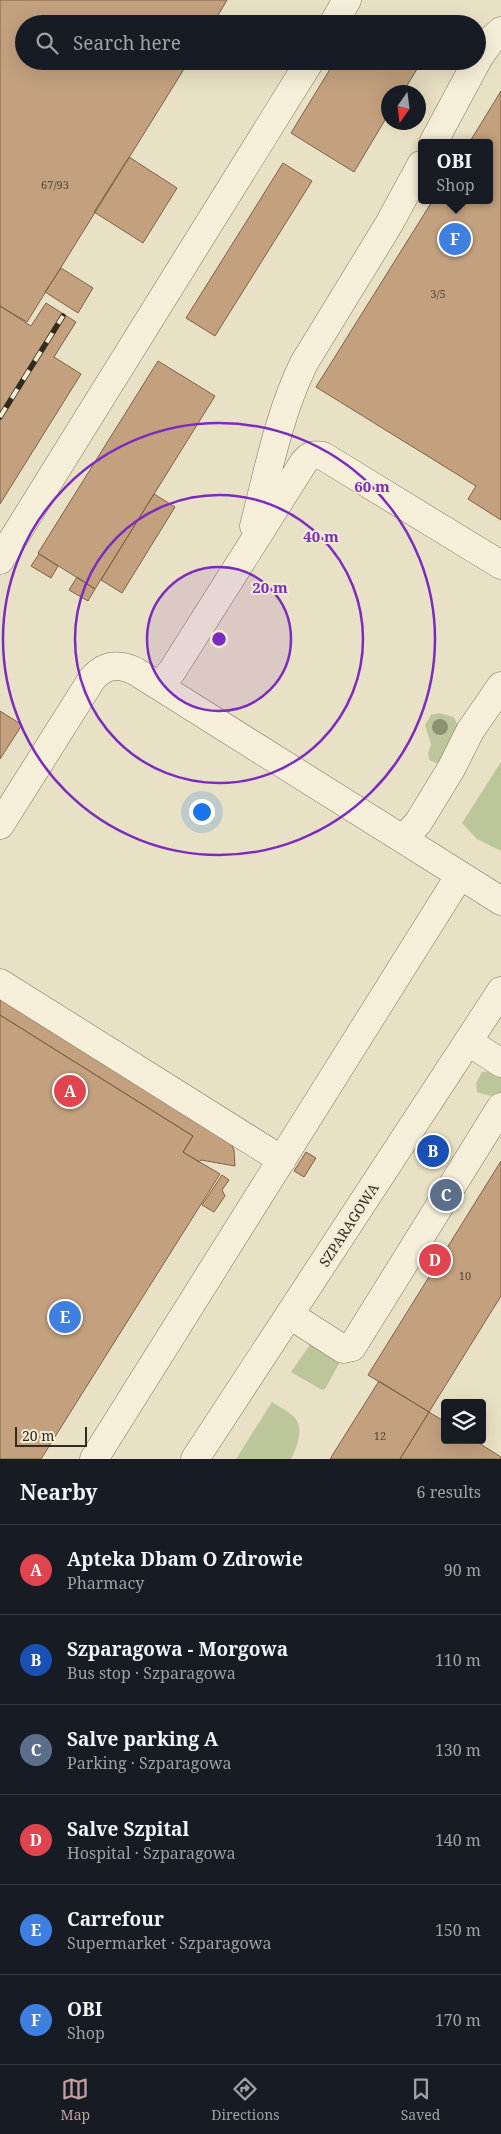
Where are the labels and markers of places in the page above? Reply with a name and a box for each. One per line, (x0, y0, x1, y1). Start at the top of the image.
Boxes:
pin: F (439, 220, 471, 258)
centre of rings (210, 630, 228, 648)
pin: A (54, 1072, 86, 1110)
pin: B (417, 1132, 449, 1170)
pin: C (430, 1176, 462, 1214)
pin: D (419, 1241, 451, 1279)
pin: E (49, 1298, 81, 1336)

